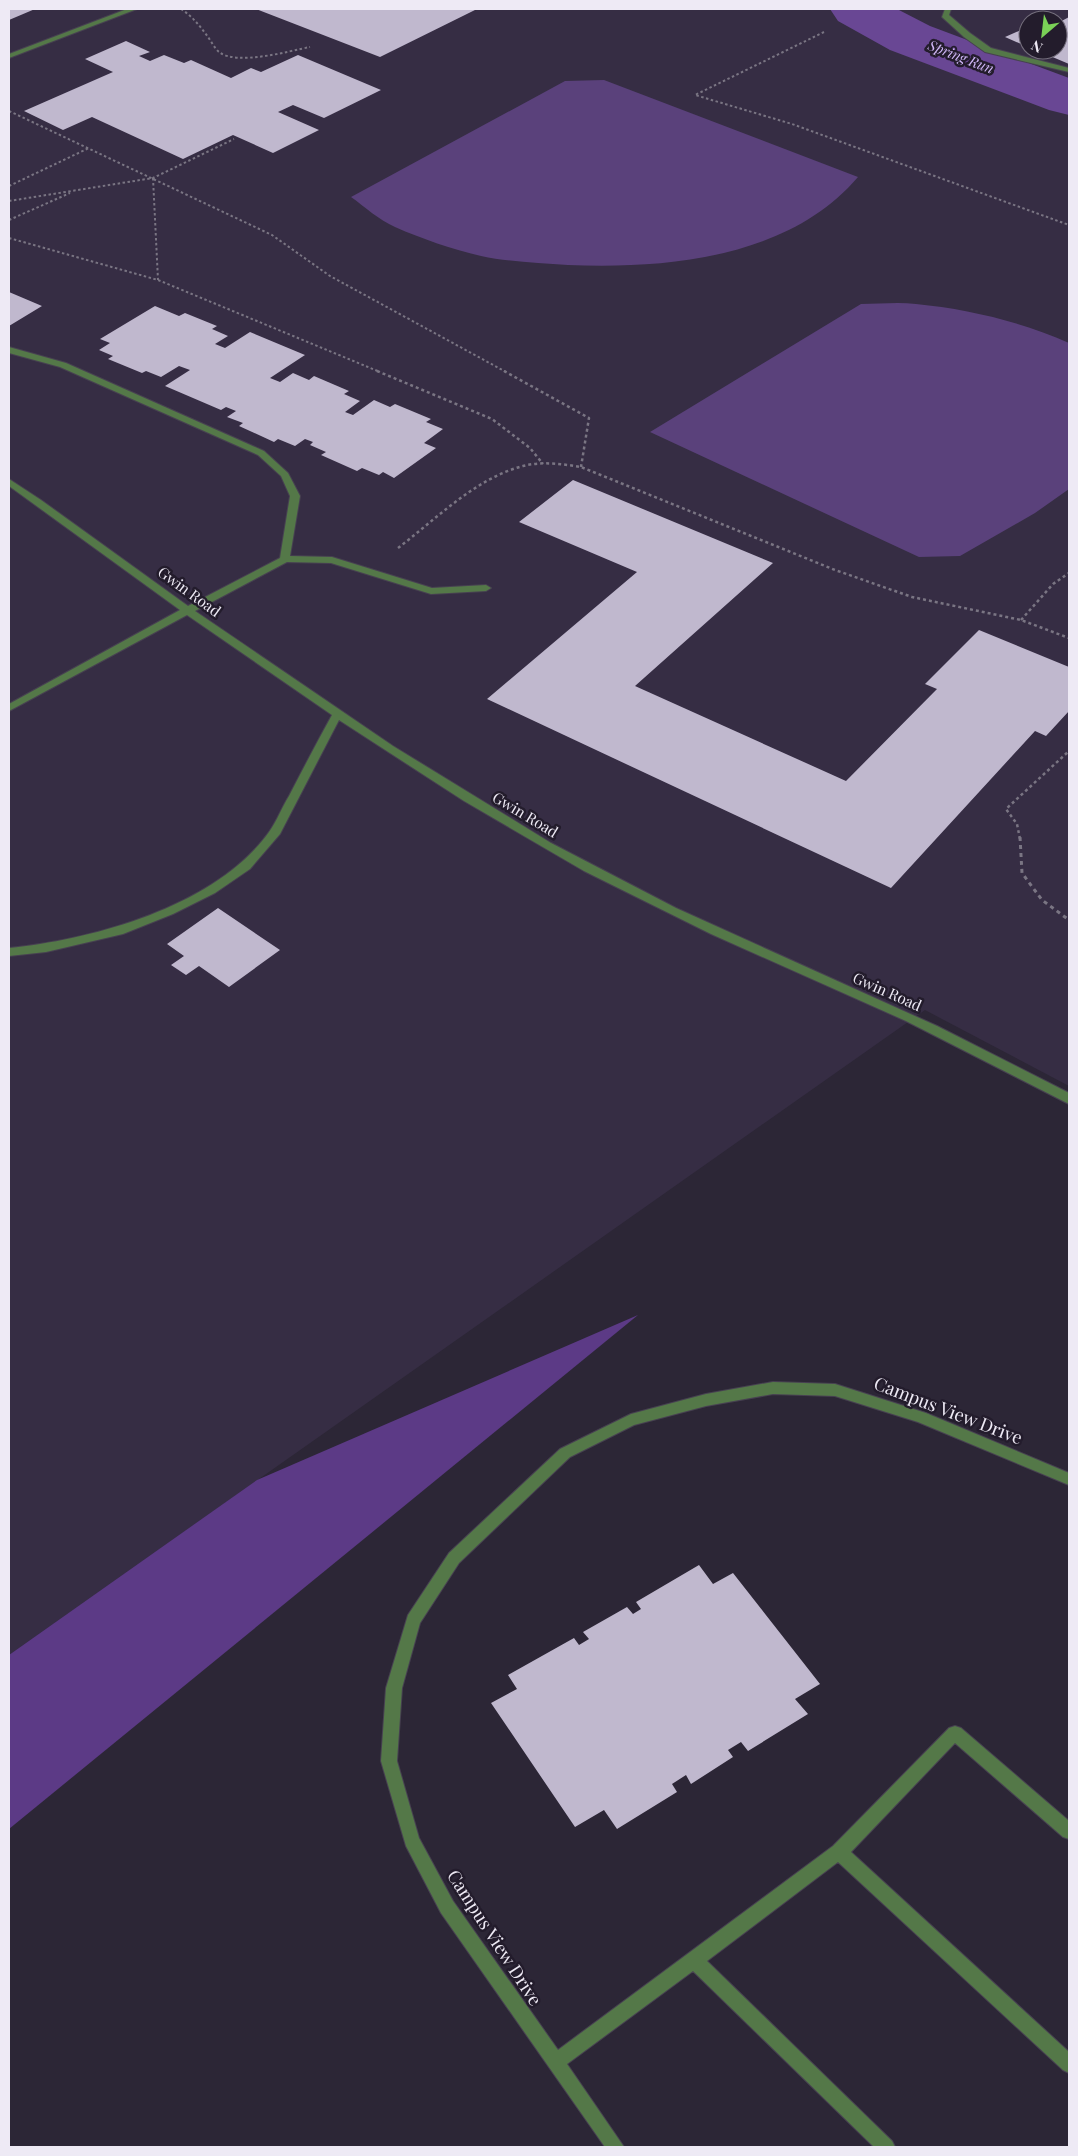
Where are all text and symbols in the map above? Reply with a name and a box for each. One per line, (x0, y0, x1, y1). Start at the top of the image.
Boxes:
north arrow (1018, 10, 1068, 60)
water label: Spring Run (925, 35, 997, 78)
text: N (1028, 36, 1046, 58)
street label: Gwin Road (154, 562, 225, 621)
street label: Gwin Road (489, 787, 562, 842)
street label: Gwin Road (850, 967, 925, 1015)
street label: Campus View Drive (871, 1371, 1026, 1449)
street label: Campus View Drive (442, 1865, 548, 2010)

